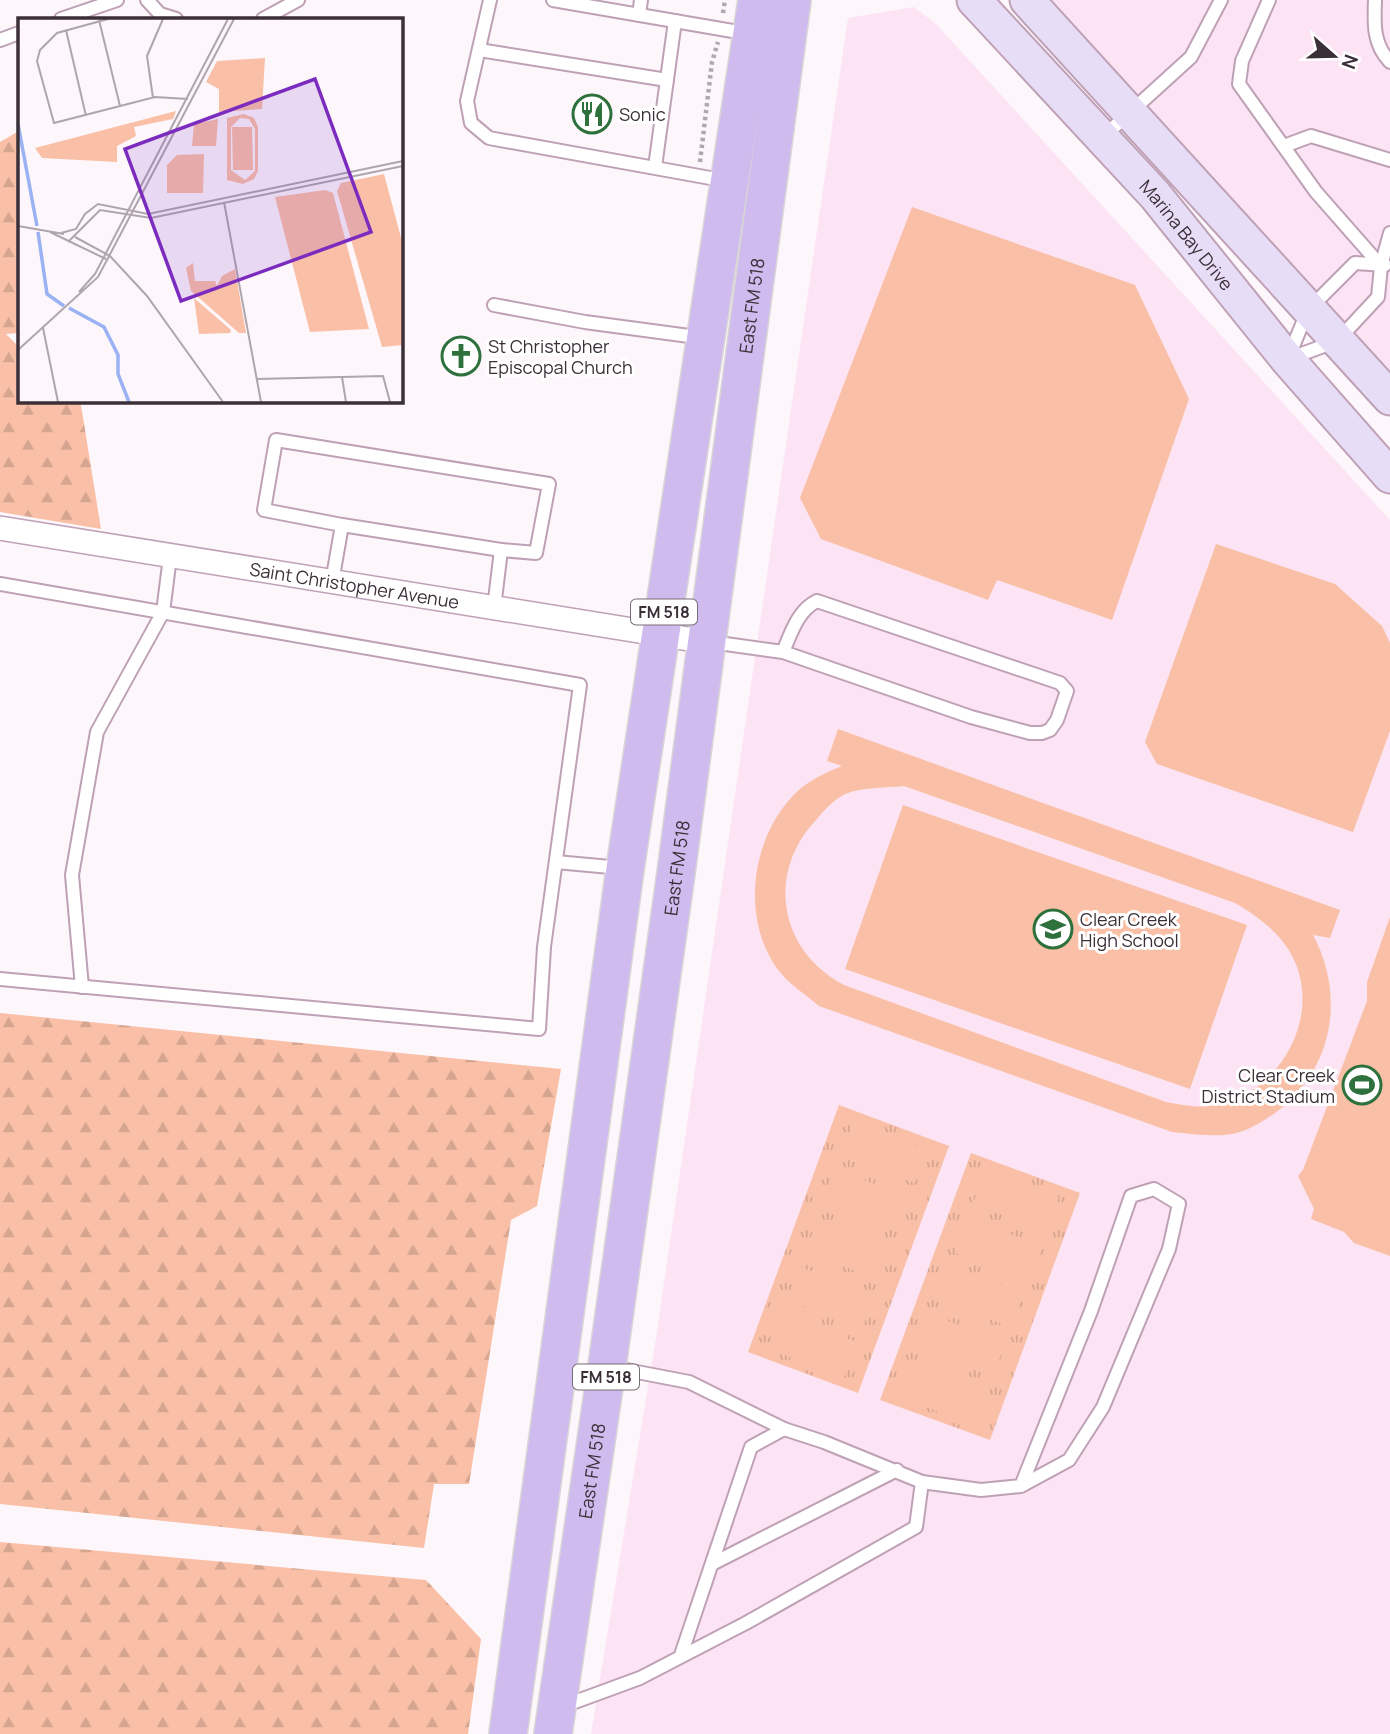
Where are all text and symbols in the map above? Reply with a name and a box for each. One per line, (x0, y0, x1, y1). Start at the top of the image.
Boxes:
inset map (18, 18, 402, 402)
north arrow (1299, 21, 1369, 91)
text: N (1335, 51, 1365, 73)
restaurant icon: Sonic (571, 93, 613, 135)
place label: Sonic (619, 102, 666, 126)
street label: Marina Bay Drive (1135, 174, 1239, 295)
street label: East FM 518 (733, 256, 770, 355)
place label: St Christopher Episcopal Church (488, 334, 633, 379)
church icon: St Christopher Episcopal Church (440, 335, 482, 377)
street label: Saint Christopher Avenue (248, 556, 461, 614)
road number: FM 518 (631, 600, 697, 624)
street label: East FM 518 (658, 818, 695, 917)
place label: Clear Creek High School (1080, 907, 1179, 952)
school or university icon: Clear Creek High School (1032, 908, 1074, 950)
place label: Clear Creek District Stadium (1201, 1063, 1336, 1108)
sports icon: Clear Creek District Stadium (1341, 1064, 1383, 1106)
road number: FM 518 (573, 1364, 639, 1390)
street label: East FM 518 (573, 1421, 610, 1520)

